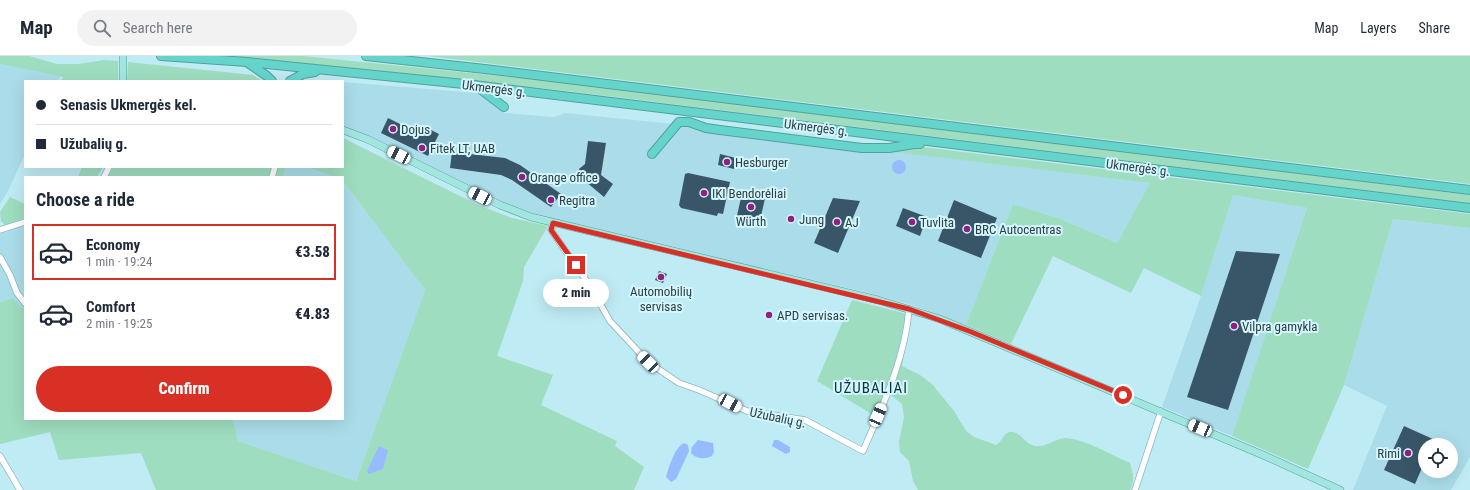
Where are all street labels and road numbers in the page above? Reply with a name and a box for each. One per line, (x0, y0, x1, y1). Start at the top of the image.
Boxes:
street label: Ukmergės g. (461, 77, 527, 100)
street label: Ukmergės g. (783, 116, 849, 139)
street label: Ukmergės g. (1105, 156, 1171, 179)
street label: Užubalių g. (748, 404, 807, 431)

